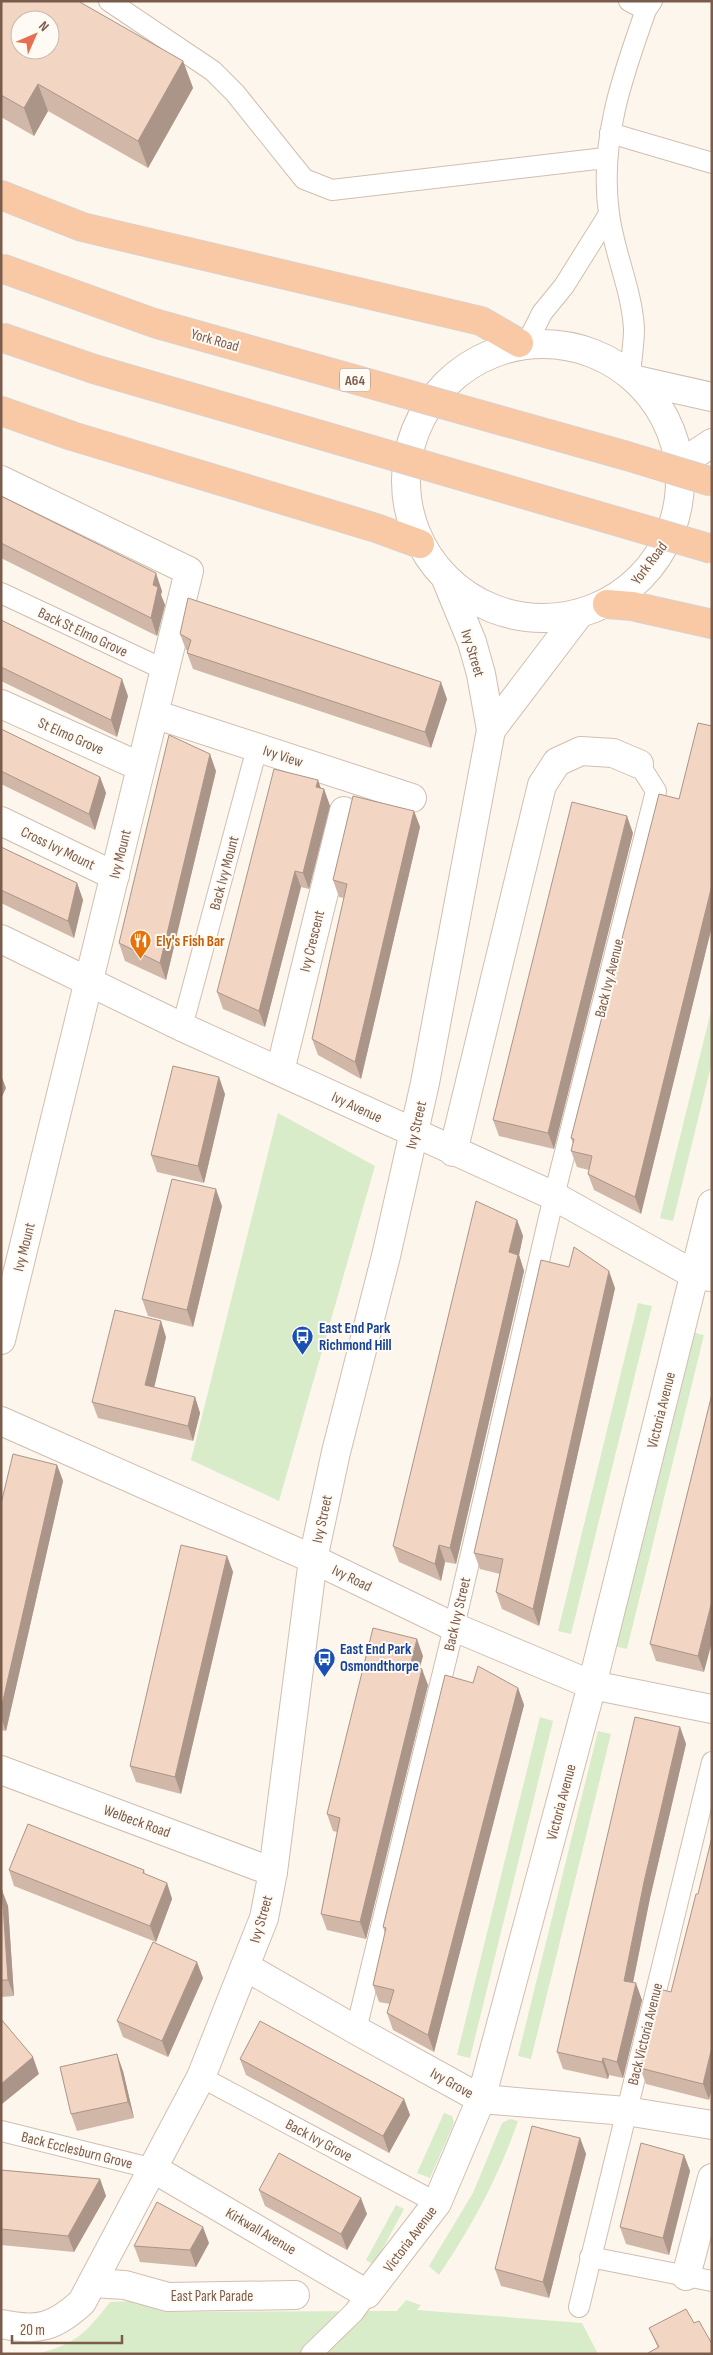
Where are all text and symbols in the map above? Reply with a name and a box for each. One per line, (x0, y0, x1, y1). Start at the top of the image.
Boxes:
north arrow (10, 10, 60, 60)
text: N (35, 18, 52, 35)
street label: York Road (189, 325, 241, 356)
road number: A64 (340, 368, 370, 392)
street label: York Road (627, 538, 672, 589)
street label: Back St Elmo Grove (35, 603, 131, 661)
street label: Ivy Street (456, 627, 489, 680)
street label: St Elmo Grove (35, 714, 107, 759)
street label: Ivy View (260, 741, 306, 772)
street label: Cross Ivy Mount (18, 822, 98, 875)
street label: Ivy Mount (105, 827, 136, 880)
street label: Back Ivy Mount (205, 834, 244, 912)
street label: Ivy Crescent (296, 908, 329, 974)
restaurant icon: Ely's Fish Bar (128, 929, 152, 960)
place label: Ely's Fish Bar (156, 932, 225, 951)
street label: Back Ivy Avenue (591, 937, 628, 1019)
street label: Ivy Avenue (328, 1087, 385, 1127)
street label: Ivy Street (402, 1099, 431, 1151)
street label: Ivy Mount (9, 1220, 40, 1273)
place label: East End Park Richmond Hill (319, 1319, 392, 1355)
bus stop icon: East End Park Richmond Hill (291, 1325, 315, 1356)
street label: Victoria Avenue (643, 1370, 680, 1450)
street label: Ivy Street (308, 1493, 337, 1545)
street label: Ivy Road (329, 1561, 375, 1596)
street label: Back Ivy Street (440, 1575, 475, 1653)
place label: East End Park Osmondthorpe (340, 1640, 419, 1676)
bus stop icon: East End Park Osmondthorpe (312, 1646, 336, 1677)
street label: Victoria Avenue (542, 1762, 581, 1842)
street label: Welbeck Road (101, 1801, 173, 1842)
street label: Ivy Street (246, 1893, 277, 1945)
street label: Back Victoria Avenue (624, 1981, 667, 2087)
street label: Ivy Grove (427, 2064, 477, 2103)
street label: Back Ivy Grove (282, 2115, 355, 2166)
street label: Back Ecclesburn Grove (19, 2127, 134, 2173)
street label: Victoria Avenue (379, 2202, 441, 2276)
street label: Kirkwall Avenue (222, 2204, 299, 2259)
street label: East Park Parade (171, 2287, 253, 2306)
scale bar (12, 2312, 122, 2344)
text: 20 m (20, 2321, 45, 2340)

